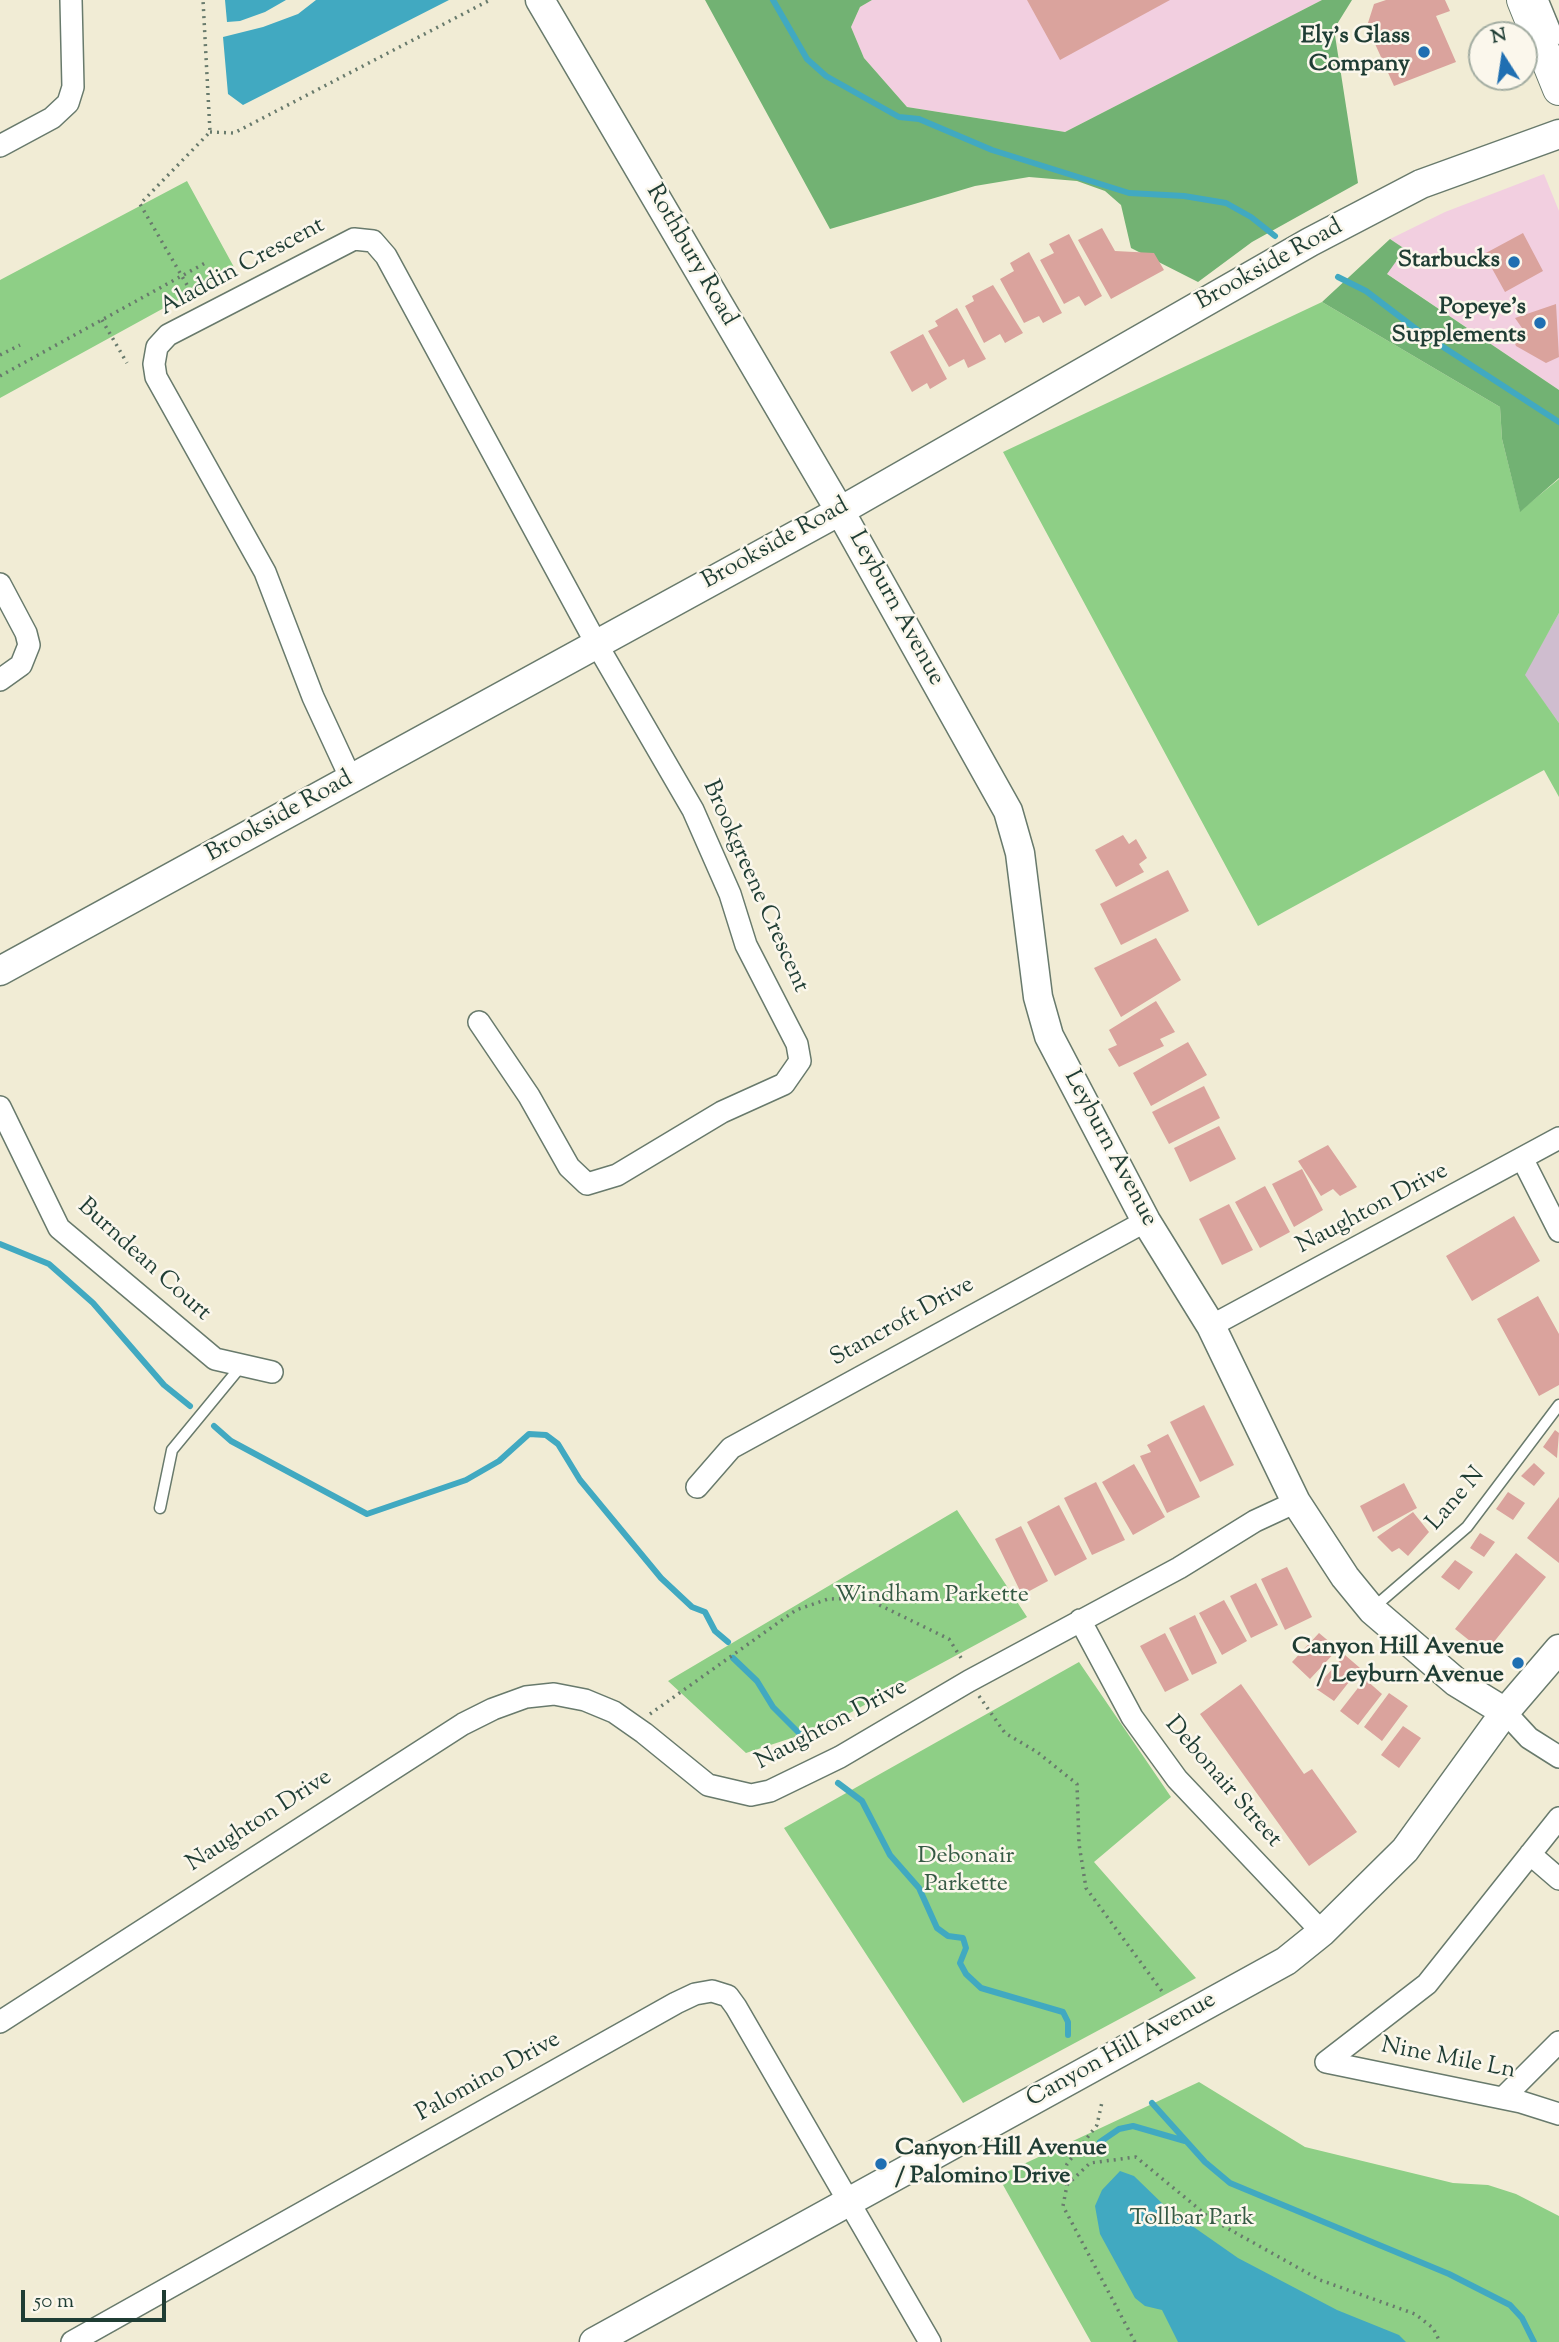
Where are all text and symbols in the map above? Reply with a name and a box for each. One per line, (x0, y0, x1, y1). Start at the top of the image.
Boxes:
north arrow (1468, 21, 1538, 91)
text: N (1489, 22, 1509, 52)
place label: Ely's Glass Company (1301, 24, 1410, 80)
marker: Ely's Glass Company (1416, 44, 1432, 60)
street label: Rothbury Road (638, 180, 742, 332)
street label: Aladdin Crescent (156, 212, 330, 324)
street label: Brookside Road (1192, 214, 1348, 318)
place label: Starbucks (1398, 248, 1500, 276)
marker: Starbucks (1506, 254, 1522, 270)
place label: Popeye's Supplements (1392, 295, 1526, 351)
marker: Popeye's Supplements (1532, 315, 1548, 331)
street label: Brookside Road (698, 493, 854, 597)
street label: Leyburn Avenue (841, 527, 949, 691)
street label: Brookside Road (202, 766, 358, 870)
street label: Brookgreene Crescent (694, 777, 814, 997)
street label: Leyburn Avenue (1056, 1066, 1162, 1232)
street label: Naughton Drive (1292, 1158, 1454, 1262)
street label: Burndean Court (70, 1194, 216, 1328)
street label: Stancroft Drive (826, 1272, 980, 1374)
street label: Lane N (1422, 1462, 1492, 1538)
park label: Windham Parkette (835, 1583, 1029, 1611)
place label: Canyon Hill Avenue / Leyburn Avenue (1292, 1635, 1504, 1691)
marker: Canyon Hill Avenue / Leyburn Avenue (1510, 1655, 1526, 1671)
street label: Naughton Drive (751, 1674, 913, 1778)
street label: Debonair Street (1157, 1712, 1287, 1854)
street label: Naughton Drive (182, 1764, 338, 1880)
park label: Debonair Parkette (917, 1844, 1015, 1900)
street label: Canyon Hill Avenue (1022, 1987, 1222, 2115)
street label: Palomino Drive (412, 2027, 566, 2129)
street label: Nine Mile Ln (1378, 2033, 1518, 2087)
place label: Canyon Hill Avenue / Palomino Drive (895, 2136, 1107, 2192)
marker: Canyon Hill Avenue / Palomino Drive (873, 2156, 889, 2172)
park label: Tollbar Park (1129, 2206, 1255, 2234)
scale bar (24, 2276, 170, 2320)
text: 50 m (34, 2287, 74, 2317)

